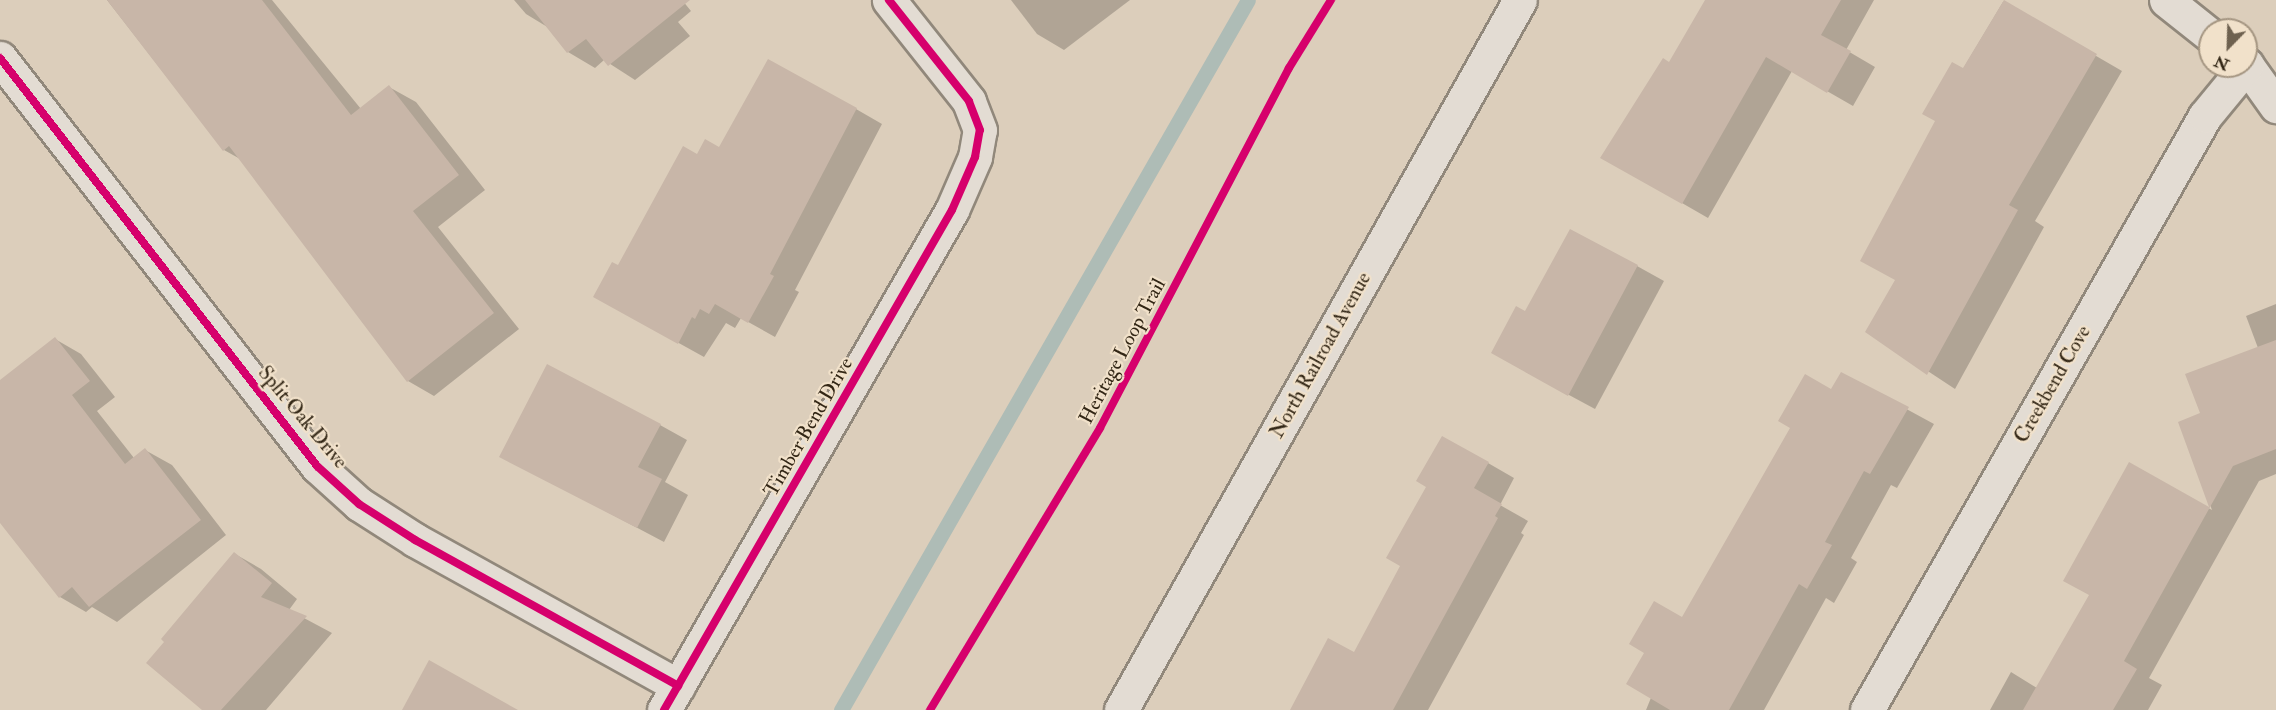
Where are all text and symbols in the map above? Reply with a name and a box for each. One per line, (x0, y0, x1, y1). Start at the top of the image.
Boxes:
north arrow (2198, 18, 2258, 78)
text: N (2211, 51, 2232, 75)
street label: North Railroad Avenue (1264, 268, 1376, 442)
street label: Heritage Loop Trail (1074, 274, 1170, 428)
street label: Creekbend Cove (2009, 321, 2095, 447)
street label: Timber Bend Drive (758, 353, 858, 501)
street label: Split Oak Drive (253, 361, 353, 473)

